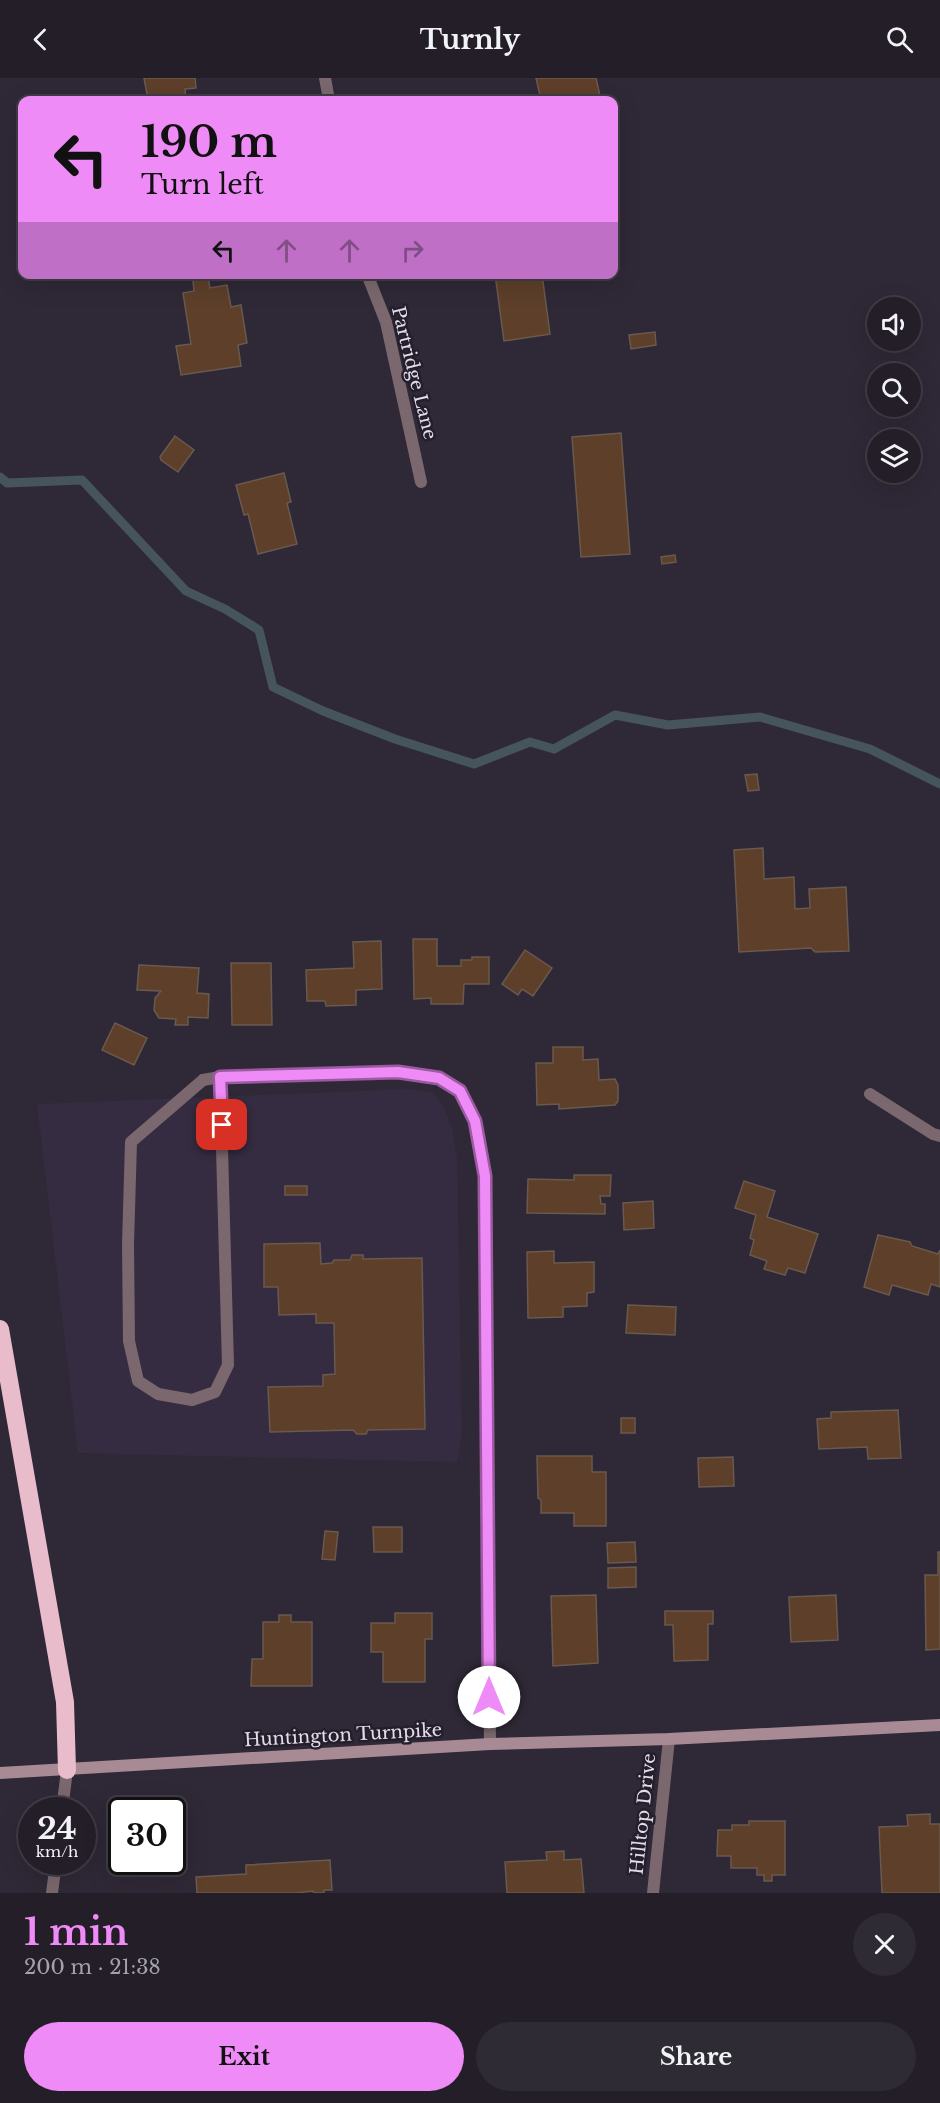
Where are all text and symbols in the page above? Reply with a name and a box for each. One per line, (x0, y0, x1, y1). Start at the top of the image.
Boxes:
icon: back (24, 23, 57, 56)
text: Turnly (420, 23, 520, 56)
icon: search (883, 23, 916, 56)
text: 190 m (141, 116, 277, 168)
icon: left (42, 120, 120, 198)
text: Turn left (141, 168, 264, 201)
icon: left (207, 234, 240, 267)
icon: ahead (270, 234, 303, 267)
icon: ahead (333, 234, 366, 267)
icon: right (396, 234, 429, 267)
map controls (867, 297, 921, 483)
button: sound (867, 297, 921, 351)
street label: Partridge Lane (387, 304, 441, 442)
button: search (867, 363, 921, 417)
button: layers (867, 429, 921, 483)
pin (196, 1099, 247, 1150)
icon: arrive (205, 1108, 238, 1141)
position arrow (457, 1665, 521, 1729)
street label: Huntington Turnpike (244, 1719, 442, 1751)
street label: Hilltop Drive (626, 1752, 660, 1876)
speed limit sign: 30 (108, 1797, 186, 1875)
text: 24 (37, 1810, 77, 1847)
text: km/h (36, 1842, 78, 1861)
text: 1 min (24, 1910, 128, 1955)
button: close (853, 1913, 916, 1976)
text: 200 m · 21:38 (24, 1955, 161, 1979)
button: Exit (24, 2022, 464, 2091)
button: Share (476, 2022, 916, 2091)

